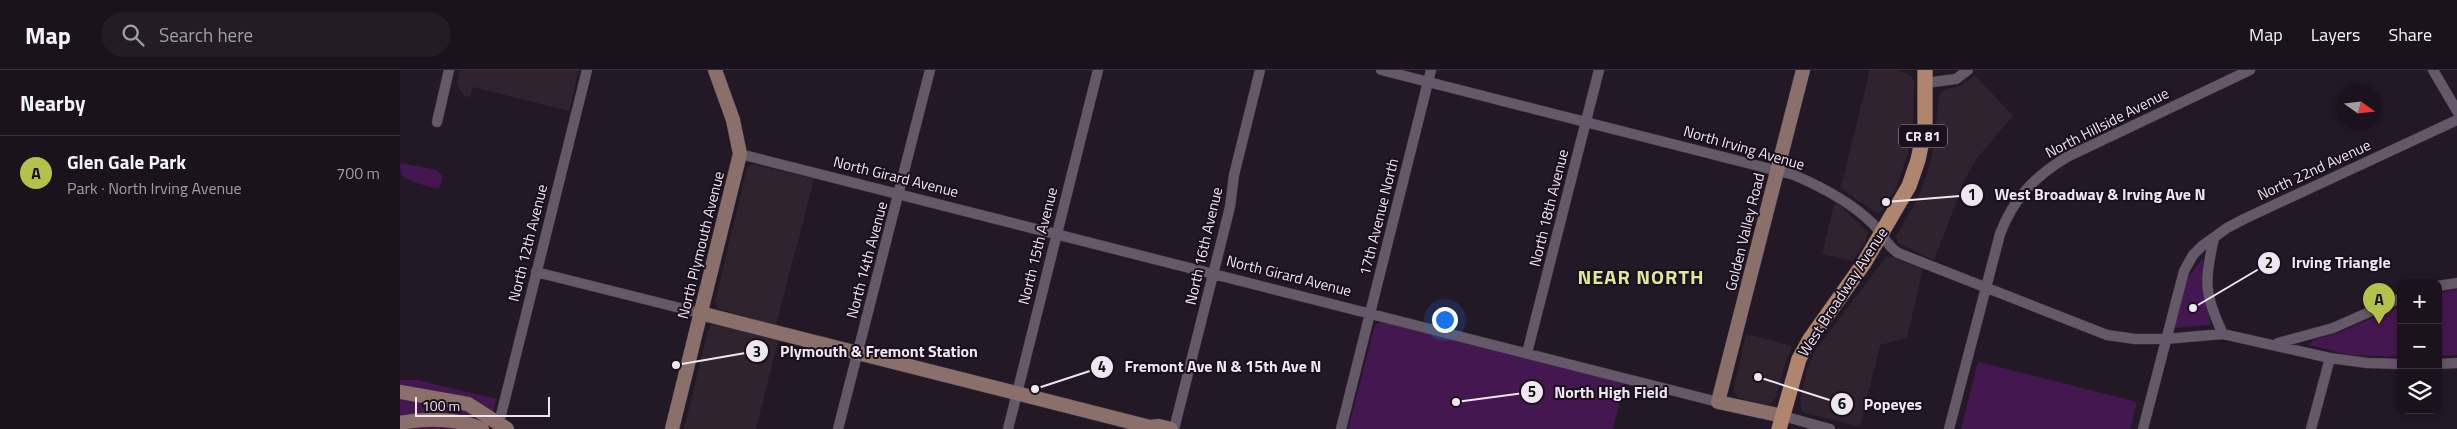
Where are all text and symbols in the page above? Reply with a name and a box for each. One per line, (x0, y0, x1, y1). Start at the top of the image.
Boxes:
search box (101, 12, 451, 57)
text: Map (25, 17, 71, 53)
text: Search here (159, 20, 253, 49)
icon: search (119, 21, 147, 49)
text: Map (2249, 21, 2283, 48)
text: Layers (2311, 21, 2360, 48)
text: Share (2388, 21, 2432, 48)
street label: North Hillside Avenue (2041, 81, 2173, 164)
north arrow (2337, 85, 2382, 130)
text: Nearby (20, 87, 85, 119)
street label: North Irving Avenue (1681, 119, 1807, 176)
road number: CR 81 (1899, 124, 1947, 148)
street label: North 22nd Avenue (2253, 133, 2374, 206)
text: Glen Gale Park (67, 147, 186, 176)
street label: North 18th Avenue (1523, 147, 1574, 269)
street label: North Girard Avenue (831, 150, 961, 203)
street label: 17th Avenue North (1353, 156, 1404, 278)
text: A (31, 161, 41, 185)
text: 700 m (336, 161, 380, 185)
street label: North Plymouth Avenue (671, 169, 730, 321)
street label: Golden Valley Road (1719, 171, 1770, 293)
text: Park · North Irving Avenue (67, 176, 242, 200)
callout: West Broadway & Irving Ave N (1960, 179, 2216, 210)
street label: North 12th Avenue (502, 182, 553, 304)
text: West Broadway & Irving Ave N (1994, 182, 2206, 206)
text: 1 (1968, 183, 1976, 206)
street label: North 15th Avenue (1012, 185, 1063, 307)
street label: North 16th Avenue (1179, 185, 1228, 307)
street label: North 14th Avenue (840, 199, 893, 321)
street label: West Broadway Avenue (1792, 223, 1893, 361)
callout: Irving Triangle (2256, 247, 2400, 278)
street label: North Girard Avenue (1224, 249, 1354, 302)
text: Irving Triangle (2291, 250, 2391, 274)
text: 2 (2265, 251, 2273, 274)
district label: NEAR NORTH (1577, 261, 1705, 292)
map controls (2397, 279, 2442, 414)
button: + (2397, 279, 2442, 324)
pin: A (2363, 283, 2395, 324)
your location (1432, 307, 1458, 333)
button: − (2397, 324, 2442, 369)
callout: Plymouth & Fremont Station (745, 336, 988, 367)
text: Plymouth & Fremont Station (780, 339, 978, 363)
text: 3 (753, 340, 761, 363)
callout: Fremont Ave N & 15th Ave N (1089, 351, 1331, 382)
text: Fremont Ave N & 15th Ave N (1125, 354, 1321, 378)
text: 4 (1098, 355, 1106, 378)
button: layers (2397, 369, 2442, 414)
callout: North High Field (1520, 377, 1678, 408)
text: 5 (1528, 380, 1536, 403)
text: North High Field (1554, 380, 1668, 404)
callout: Popeyes (1829, 389, 1933, 420)
text: 6 (1838, 392, 1846, 415)
text: Popeyes (1864, 392, 1922, 416)
scale bar (415, 394, 550, 417)
text: 100 m (422, 395, 460, 416)

